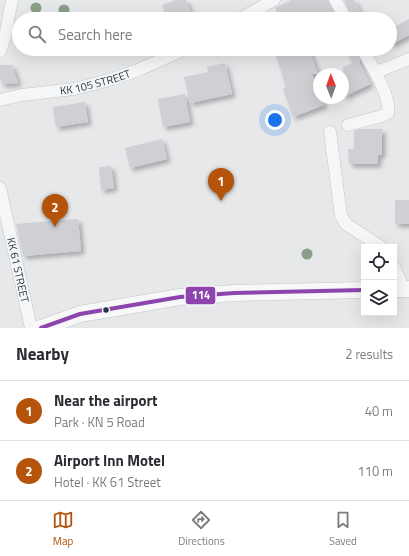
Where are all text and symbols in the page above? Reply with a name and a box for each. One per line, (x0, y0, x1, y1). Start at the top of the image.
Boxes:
search box (12, 12, 397, 56)
icon: search (26, 23, 48, 45)
text: Search here (58, 23, 132, 46)
street label: KK 105 STREET (59, 65, 133, 99)
north arrow (313, 68, 349, 104)
your location (265, 110, 285, 130)
pin: 1 (208, 168, 234, 201)
pin: 2 (42, 194, 68, 227)
street label: KK 61 STREET (3, 236, 33, 304)
map controls (361, 244, 397, 316)
button: locate (361, 244, 397, 280)
button: layers (361, 280, 397, 316)
line badge: 114 (185, 286, 216, 305)
text: 114 (192, 287, 210, 303)
unlabelled marker (101, 305, 111, 315)
text: Nearby (16, 341, 69, 367)
text: 2 results (345, 344, 393, 364)
text: Near the airport (54, 389, 158, 412)
text: 1 (25, 401, 33, 421)
text: 40 m (365, 401, 393, 421)
text: Park · KN 5 Road (54, 412, 145, 432)
text: Airport Inn Motel (54, 449, 165, 472)
text: 2 (25, 461, 33, 481)
text: 110 m (357, 461, 393, 481)
text: Hotel · KK 61 Street (54, 472, 161, 492)
tab: Map (52, 509, 74, 549)
tab: Directions (178, 509, 225, 549)
tab: Saved (329, 509, 357, 549)

